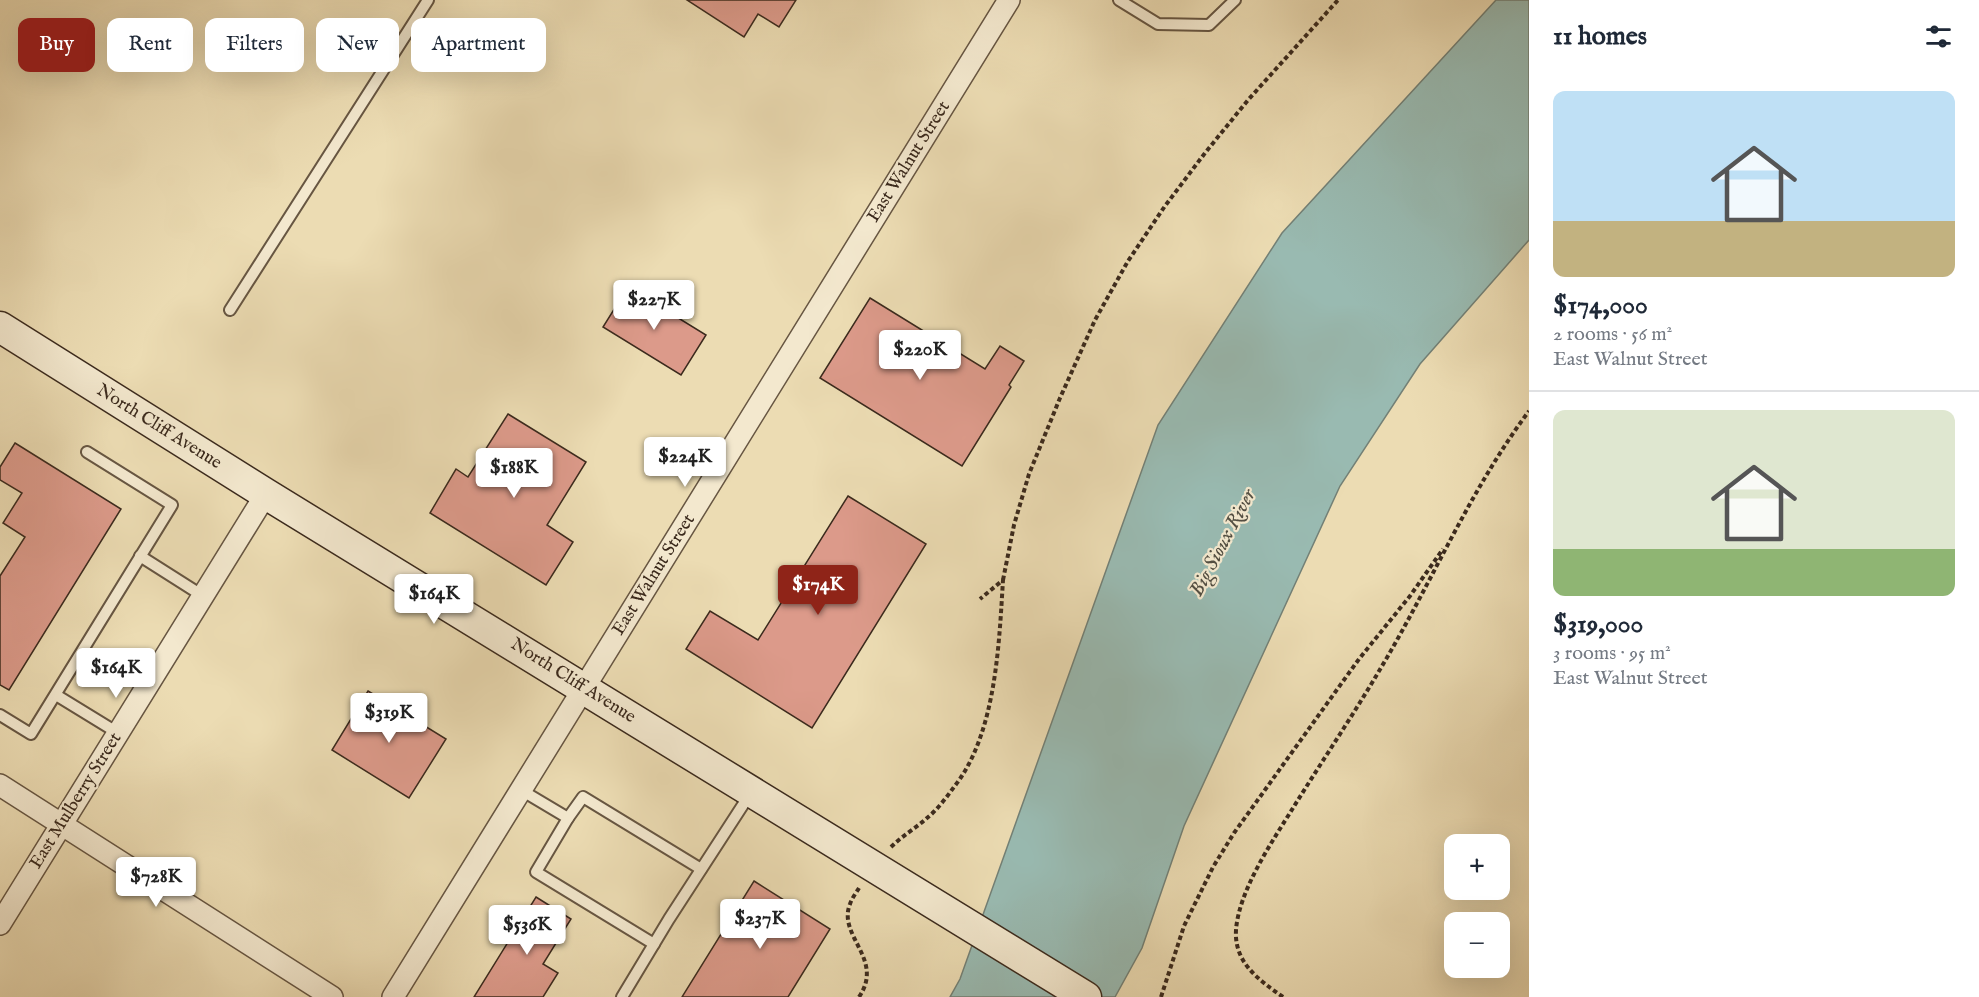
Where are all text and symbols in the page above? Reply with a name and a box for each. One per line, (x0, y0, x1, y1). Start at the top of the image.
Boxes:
chip: Buy (18, 18, 95, 72)
chip: Rent (107, 18, 193, 72)
chip: Filters (205, 18, 304, 72)
chip: New (316, 18, 399, 72)
chip: Apartment (411, 18, 546, 72)
text: 11 homes (1553, 20, 1647, 53)
icon: filters (1922, 20, 1955, 53)
street label: East Walnut Street (862, 97, 956, 227)
icon: home (1700, 130, 1808, 238)
pin: $227K (612, 280, 696, 331)
text: $227K (627, 287, 681, 312)
text: $174,000 (1553, 289, 1648, 322)
text: 2 rooms · 56 m² (1553, 322, 1672, 347)
pin: $220K (878, 330, 962, 381)
text: $220K (893, 337, 947, 362)
text: East Walnut Street (1553, 347, 1708, 372)
street label: North Cliff Avenue (92, 379, 226, 475)
pin: $224K (643, 437, 727, 488)
text: $224K (658, 444, 712, 469)
pin: $188K (472, 448, 556, 499)
icon: home (1700, 449, 1808, 557)
text: $188K (490, 455, 538, 480)
water label: Big Sioux River (1184, 484, 1263, 601)
street label: East Walnut Street (607, 510, 701, 640)
pin: $174K (776, 565, 860, 616)
text: $174K (792, 572, 844, 597)
pin: $164K (392, 574, 476, 625)
text: $164K (408, 581, 460, 606)
text: $319,000 (1553, 608, 1643, 641)
street label: North Cliff Avenue (506, 633, 640, 729)
text: 3 rooms · 95 m² (1553, 641, 1671, 666)
pin: $164K (74, 648, 158, 699)
text: $164K (90, 655, 142, 680)
text: East Walnut Street (1553, 666, 1708, 691)
pin: $319K (347, 693, 431, 744)
text: $319K (364, 700, 414, 725)
street label: East Mulberry Street (25, 729, 127, 873)
map controls (1444, 834, 1510, 978)
button: + (1444, 834, 1510, 900)
pin: $728K (114, 857, 198, 908)
text: $728K (130, 864, 182, 889)
pin: $237K (718, 899, 802, 950)
pin: $536K (485, 905, 569, 956)
text: $237K (734, 906, 786, 931)
text: $536K (503, 912, 551, 937)
button: − (1444, 912, 1510, 978)

